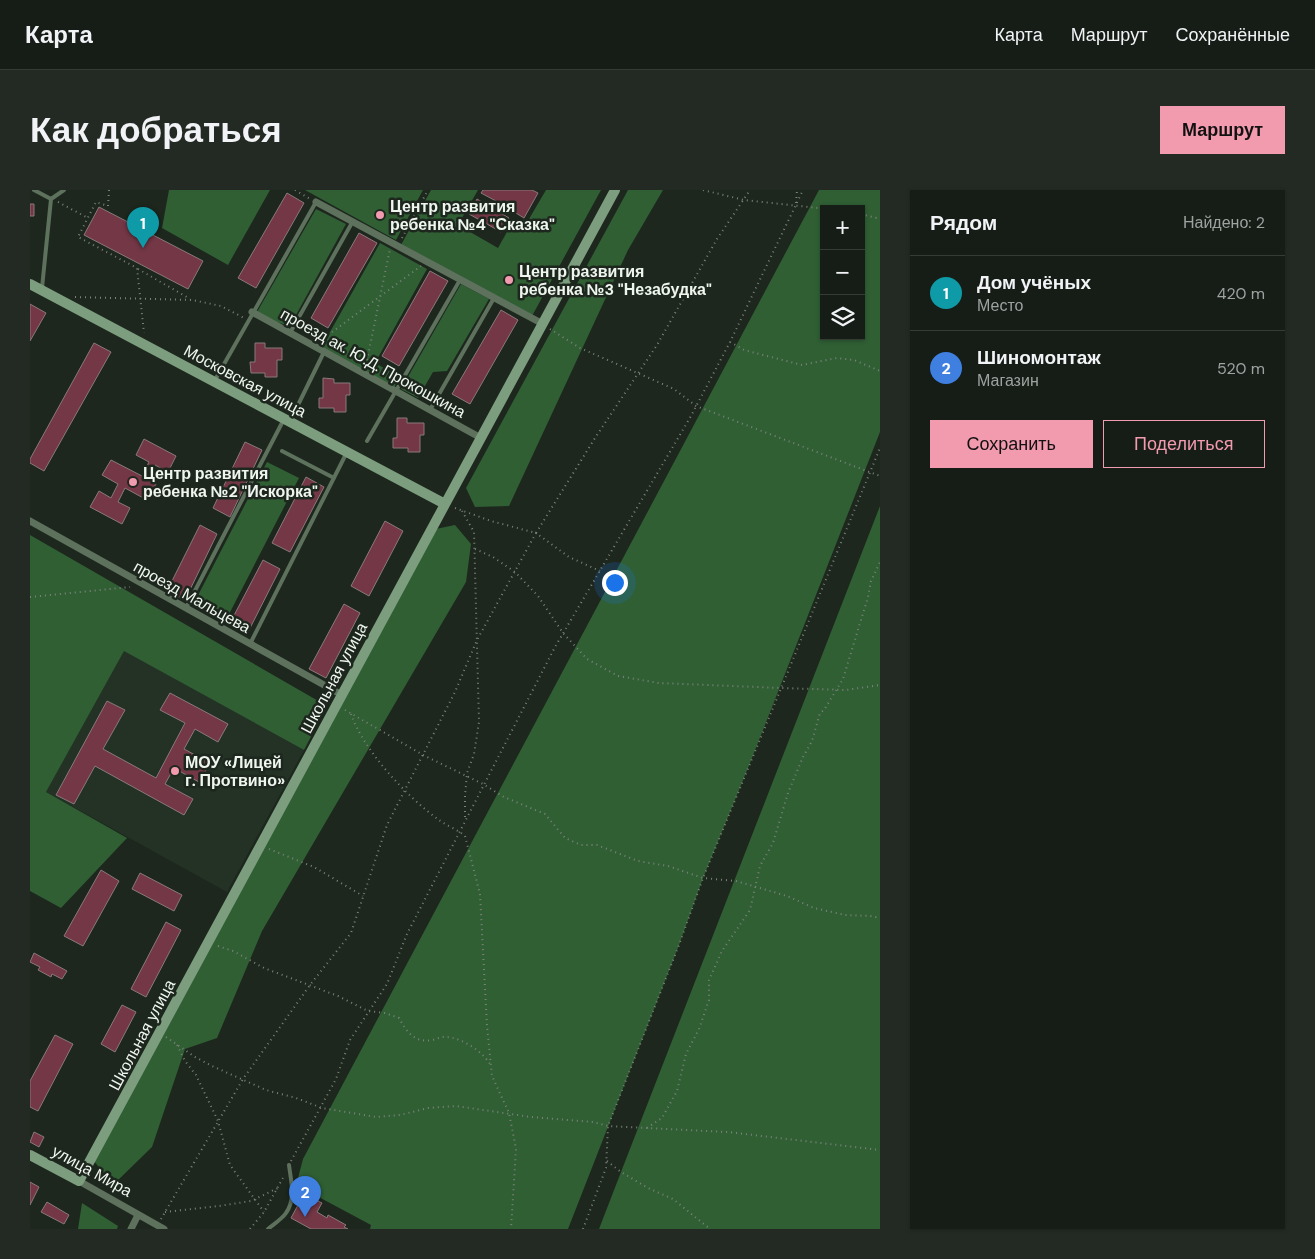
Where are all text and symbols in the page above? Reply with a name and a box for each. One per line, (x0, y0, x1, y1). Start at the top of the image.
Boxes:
text: Карта (25, 19, 93, 50)
text: Карта (995, 23, 1043, 47)
text: Маршрут (1071, 23, 1147, 47)
text: Сохранённые (1175, 23, 1290, 47)
button: Маршрут (1160, 106, 1285, 154)
text: Как добраться (30, 107, 282, 153)
place label: Центр развития ребенка №4 "Сказка" (390, 196, 555, 235)
map controls (820, 205, 865, 340)
button: + (820, 205, 865, 250)
pin: 1 (127, 207, 159, 248)
marker: Центр развития ребенка №4 "Сказка" (374, 209, 386, 221)
text: Рядом (930, 209, 997, 237)
text: Найдено: 2 (1183, 212, 1265, 233)
button: − (820, 250, 865, 295)
place label: Центр развития ребенка №3 "Незабудка" (519, 261, 712, 300)
text: Дом учёных (977, 270, 1091, 295)
marker: Центр развития ребенка №3 "Незабудка" (503, 274, 515, 286)
text: 1 (943, 283, 949, 304)
text: 420 m (1217, 283, 1265, 304)
button: layers (820, 295, 865, 340)
text: Место (977, 295, 1023, 316)
street label: проезд ак. Ю.Д. Прокошкина (277, 303, 469, 423)
street label: Московская улица (180, 340, 310, 422)
text: Шиномонтаж (977, 345, 1101, 370)
text: 2 (941, 358, 951, 379)
text: 520 m (1217, 358, 1265, 379)
text: Магазин (977, 370, 1039, 391)
button: Сохранить (930, 420, 1093, 468)
button: Поделиться (1103, 420, 1265, 468)
place label: Центр развития ребенка №2 "Искорка" (143, 463, 318, 502)
marker: Центр развития ребенка №2 "Искорка" (127, 476, 139, 488)
street label: проезд Мальцева (130, 556, 254, 638)
your location (602, 570, 628, 596)
street label: Школьная улица (296, 619, 372, 737)
place label: МОУ «Лицей г. Протвино» (185, 752, 285, 791)
marker: МОУ «Лицей г. Протвино» (169, 765, 181, 777)
street label: Школьная улица (104, 976, 180, 1094)
street label: улица Мира (48, 1140, 136, 1202)
pin: 2 (289, 1176, 321, 1217)

